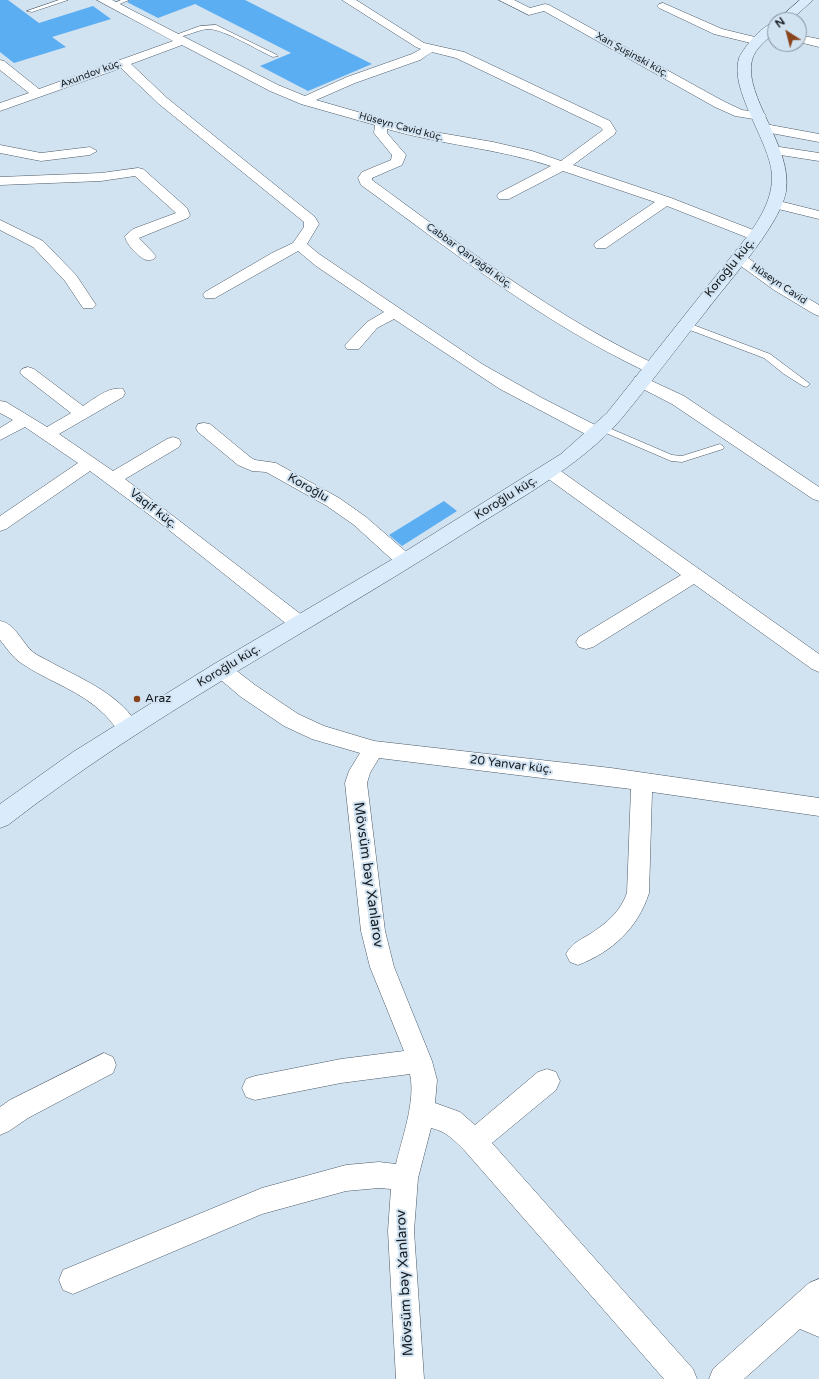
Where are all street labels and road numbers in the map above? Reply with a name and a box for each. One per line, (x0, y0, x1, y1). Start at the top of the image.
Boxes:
street label: Xan Şuşinski küç. (594, 30, 670, 80)
street label: Axundov küç. (59, 57, 123, 91)
street label: Hüseyn Cavid küç. (358, 110, 444, 144)
street label: Cabbar Qaryağdı küç. (424, 221, 514, 291)
street label: Koroğlu küç. (702, 236, 758, 300)
street label: Hüseyn Cavid (749, 261, 809, 307)
street label: Koroğlu (285, 471, 331, 505)
street label: Koroğlu küç. (472, 473, 540, 523)
street label: Vaqif küç. (126, 486, 180, 532)
street label: Koroğlu küç. (195, 641, 263, 691)
street label: 20 Yanvar küç. (469, 753, 553, 777)
street label: Mövsüm bəy Xanlarov (349, 801, 387, 949)
street label: Mövsüm bəy Xanlarov (393, 1209, 417, 1357)

